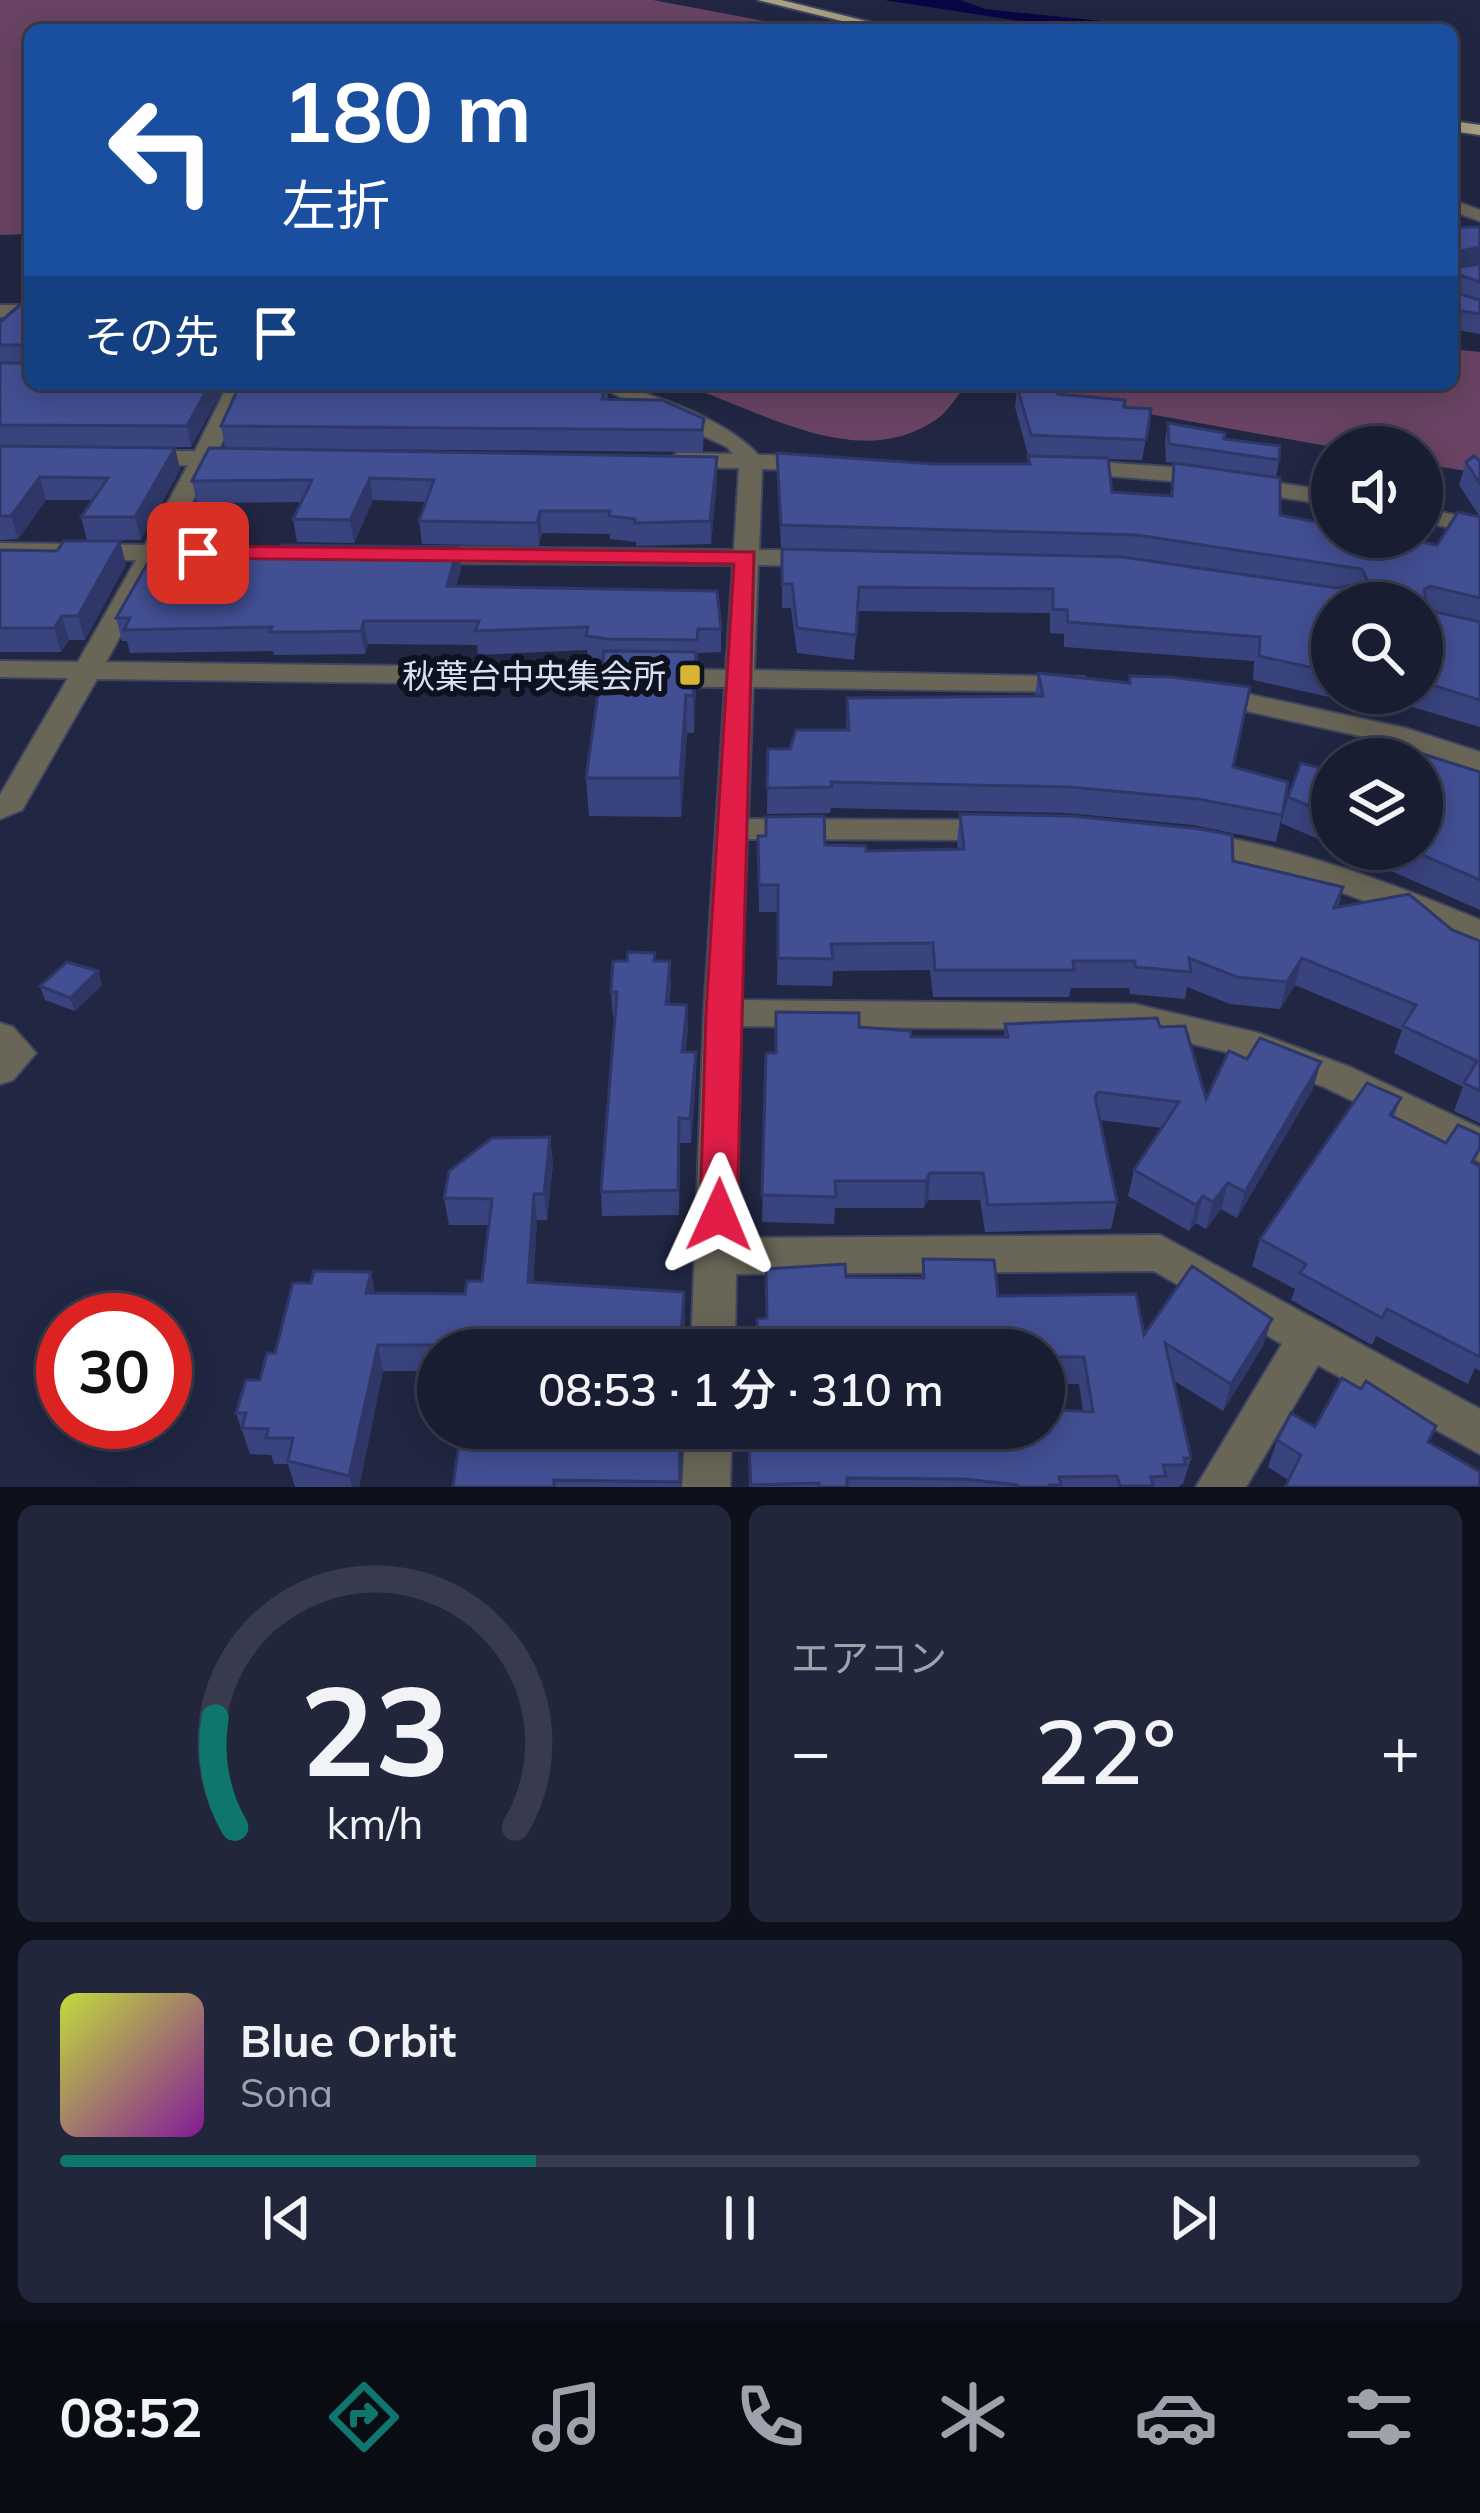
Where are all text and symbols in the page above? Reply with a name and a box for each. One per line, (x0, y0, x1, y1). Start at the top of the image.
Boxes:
text: 180 m (282, 58, 532, 163)
icon: left (84, 72, 240, 228)
text: 左折 (282, 171, 390, 239)
icon: arrive (243, 300, 309, 366)
text: その先 (84, 308, 219, 364)
map controls (1311, 426, 1443, 870)
button: sound (1311, 426, 1443, 558)
pin (147, 502, 249, 604)
icon: arrive (165, 520, 231, 586)
button: search (1311, 582, 1443, 714)
place label: 秋葉台中央集会所 (402, 655, 666, 696)
marker: 秋葉台中央集会所 (677, 662, 703, 688)
button: layers (1311, 738, 1443, 870)
position arrow (656, 1152, 782, 1278)
speed limit sign: 30 (36, 1293, 192, 1449)
text: 08:53 · 1 分 · 310 m (538, 1361, 944, 1417)
text: エアコン (791, 1633, 947, 1682)
text: 23 (300, 1651, 449, 1807)
text: 22° (1035, 1694, 1176, 1807)
text: − (791, 1709, 831, 1792)
text: + (1380, 1709, 1420, 1792)
text: km/h (326, 1795, 423, 1849)
text: Blue Orbit (240, 2012, 456, 2068)
text: Sona (240, 2068, 333, 2117)
icon: previous (254, 2185, 320, 2251)
icon: pause (707, 2185, 773, 2251)
icon: next (1160, 2185, 1226, 2251)
icon: directions (322, 2375, 406, 2459)
icon: music (525, 2375, 609, 2459)
icon: phone (728, 2375, 812, 2459)
icon: climate (931, 2375, 1015, 2459)
icon: car (1134, 2375, 1218, 2459)
icon: filters (1337, 2375, 1421, 2459)
text: 08:52 (60, 2383, 203, 2451)

